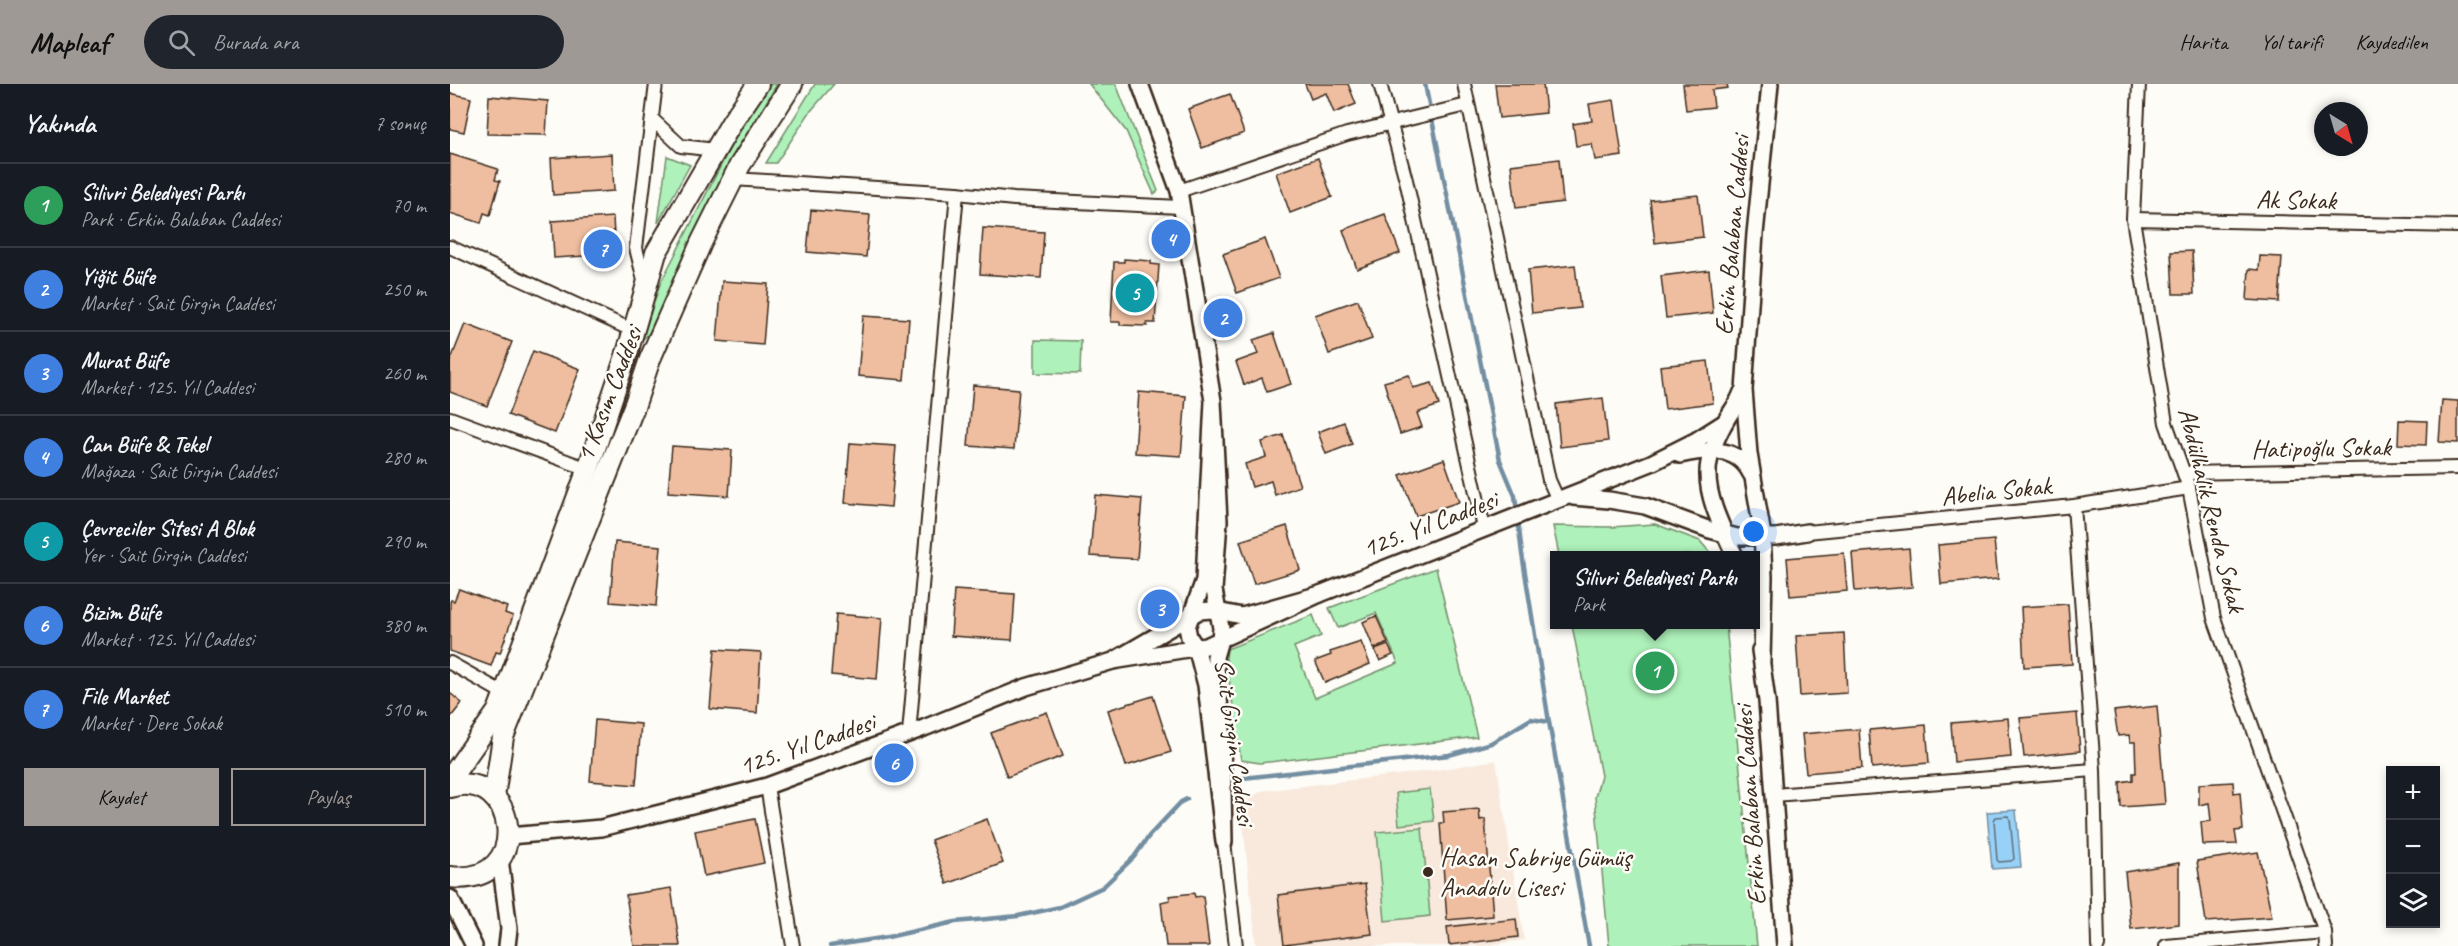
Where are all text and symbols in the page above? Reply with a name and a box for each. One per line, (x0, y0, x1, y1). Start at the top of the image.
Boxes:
search box (144, 15, 564, 69)
text: Mapleaf (30, 25, 108, 60)
icon: search (165, 26, 198, 59)
text: Burada ara (213, 28, 299, 56)
text: Harita (2179, 29, 2228, 55)
text: Yol tarifi (2261, 29, 2322, 55)
text: Kaydedilen (2355, 29, 2428, 55)
north arrow (2314, 102, 2368, 156)
text: Yakında (24, 107, 95, 140)
text: 7 sonuç (375, 111, 426, 136)
street label: Erkin Balaban Caddesi (1707, 131, 1757, 336)
text: Silivri Belediyesi Parkı (81, 179, 244, 207)
street label: Ak Sokak (2256, 183, 2339, 217)
text: 1 (39, 193, 48, 218)
text: 70 m (392, 193, 426, 218)
text: Park · Erkin Balaban Caddesi (81, 207, 280, 232)
pin: 4 (1152, 216, 1190, 262)
pin: 7 (584, 226, 622, 272)
text: Yiğit Büfe (81, 263, 155, 291)
pin: 5 (1116, 270, 1154, 316)
text: 2 (39, 277, 48, 302)
text: 250 m (383, 277, 426, 302)
text: Market · Sait Girgin Caddesi (81, 291, 274, 316)
pin: 2 (1204, 296, 1242, 340)
street label: 1 Kasım Caddesi (568, 319, 651, 466)
text: Murat Büfe (81, 347, 168, 375)
text: 3 (39, 361, 48, 386)
text: 260 m (383, 361, 426, 386)
text: Market · 125. Yıl Caddesi (81, 375, 254, 400)
street label: Abdülhalik Renda Sokak (2171, 404, 2254, 617)
street label: Hatipoğlu Sokak (2251, 430, 2394, 466)
text: Can Büfe & Tekel (81, 431, 208, 459)
text: 4 (39, 445, 48, 470)
text: 280 m (383, 445, 426, 470)
text: Mağaza · Sait Girgin Caddesi (81, 459, 277, 484)
street label: Abelia Sokak (1940, 469, 2055, 513)
street label: 125. Yıl Caddesi (1358, 482, 1505, 565)
text: Çevreciler Sitesi A Blok (81, 515, 254, 543)
your location (1739, 517, 1768, 546)
text: 5 (39, 529, 48, 554)
text: 290 m (383, 529, 426, 554)
text: Yer · Sait Girgin Caddesi (81, 543, 246, 568)
popup (1550, 551, 1760, 629)
text: Silivri Belediyesi Parkı (1573, 564, 1737, 592)
pin: 3 (1140, 586, 1180, 632)
text: Park (1573, 592, 1605, 617)
text: Bizim Büfe (81, 599, 161, 627)
text: 6 (39, 613, 48, 638)
text: 380 m (383, 613, 426, 638)
text: Market · 125. Yıl Caddesi (81, 627, 254, 652)
pin: 1 (1636, 648, 1674, 694)
street label: Sait Girgin Caddesi (1207, 656, 1263, 831)
text: File Market (81, 683, 168, 711)
text: 7 (39, 697, 48, 722)
text: 510 m (383, 697, 426, 722)
street label: Erkin Balaban Caddesi (1726, 701, 1773, 906)
street label: 125. Yıl Caddesi (735, 704, 882, 783)
text: Market · Dere Sokak (81, 711, 222, 736)
pin: 6 (874, 740, 914, 786)
map controls (2386, 766, 2440, 928)
button: + (2386, 766, 2440, 820)
button: Kaydet (24, 768, 219, 826)
button: Paylaş (231, 768, 426, 826)
button: − (2386, 820, 2440, 874)
place label: Hasan Sabriye Gümüş Anadolu Lisesi (1440, 841, 1633, 904)
marker: Hasan Sabriye Gümüş Anadolu Lisesi (1421, 865, 1435, 879)
button: layers (2386, 874, 2440, 928)

